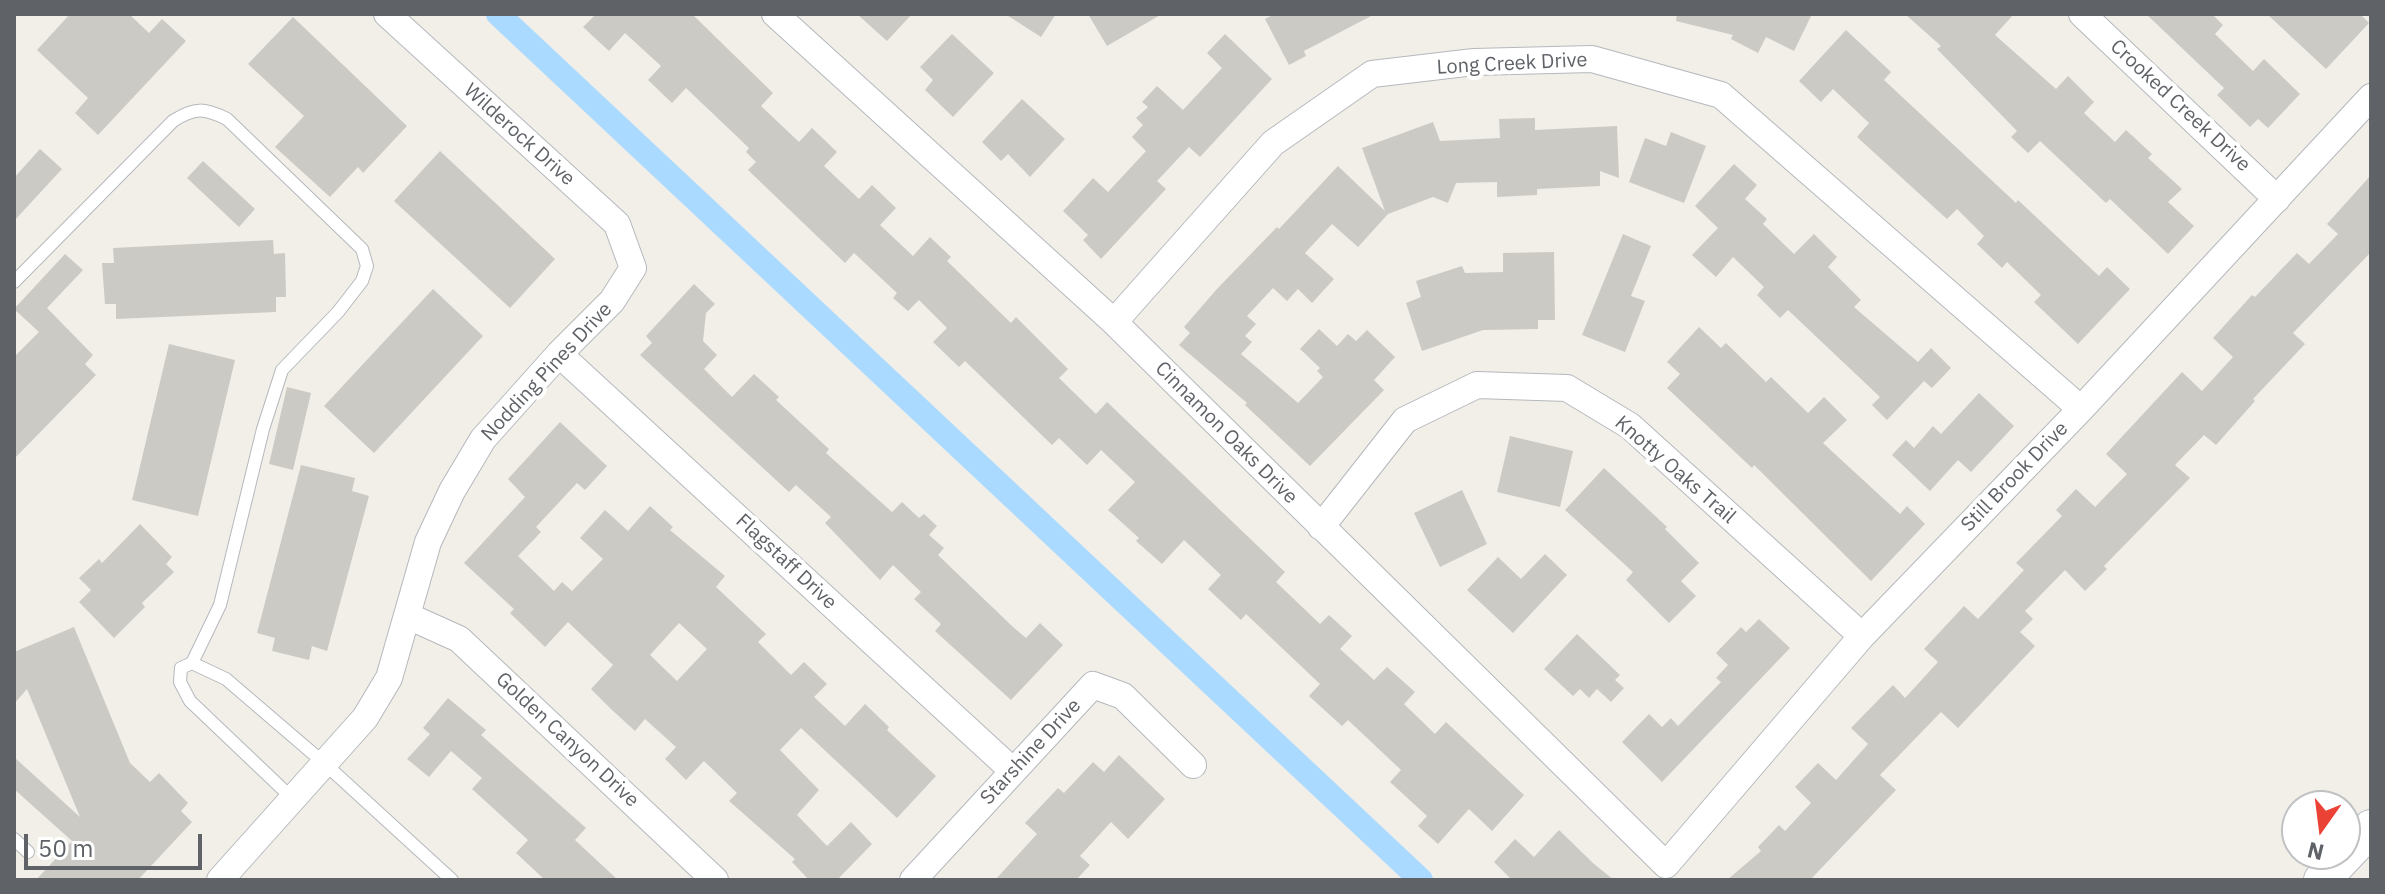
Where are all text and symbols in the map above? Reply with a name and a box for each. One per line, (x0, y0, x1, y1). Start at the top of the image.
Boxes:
street label: Crooked Creek Drive (2105, 35, 2255, 177)
street label: Long Creek Drive (1436, 48, 1588, 80)
street label: Wilderock Drive (459, 79, 579, 191)
street label: Nodding Pines Drive (477, 298, 617, 446)
street label: Cinnamon Oaks Drive (1150, 357, 1302, 509)
street label: Knotty Oaks Trail (1610, 411, 1740, 529)
street label: Still Brook Drive (1957, 417, 2073, 537)
street label: Flagstaff Drive (731, 509, 841, 615)
street label: Golden Canyon Drive (490, 667, 644, 813)
street label: Starshine Drive (976, 694, 1086, 810)
north arrow (2281, 790, 2361, 870)
scale bar (28, 818, 206, 868)
text: 50 m (38, 832, 93, 864)
text: N (2304, 836, 2327, 868)

